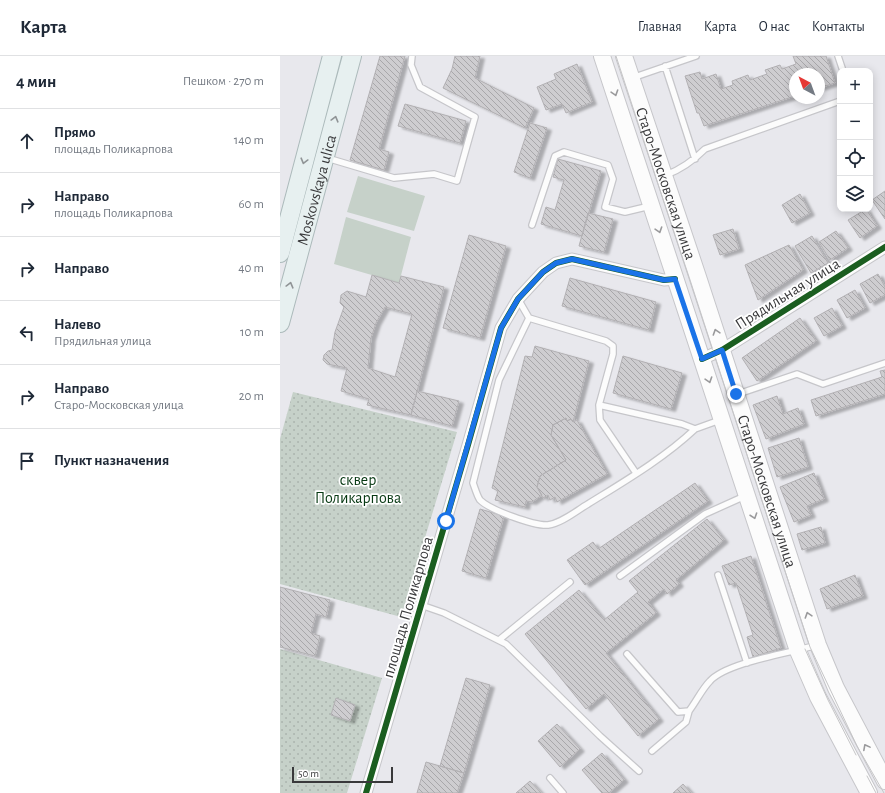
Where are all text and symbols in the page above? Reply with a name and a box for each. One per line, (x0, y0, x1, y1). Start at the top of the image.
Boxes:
text: Карта (20, 18, 67, 37)
text: Главная (638, 20, 682, 34)
text: Карта (704, 20, 737, 34)
text: О нас (759, 20, 790, 34)
text: Контакты (812, 20, 865, 34)
north arrow (789, 68, 825, 104)
map controls (837, 68, 873, 212)
button: + (837, 68, 873, 104)
text: 4 мин (16, 73, 56, 90)
text: Пешком · 270 m (183, 75, 264, 88)
one-way arrow (610, 89, 618, 96)
button: − (837, 104, 873, 140)
street label: Старо-Московская улица (633, 105, 699, 262)
one-way arrow (330, 116, 339, 123)
text: Прямо (54, 125, 96, 140)
icon: ahead (16, 130, 38, 152)
street label: Moskovskaya ulica (294, 133, 339, 247)
text: 140 m (234, 134, 264, 147)
button: locate (837, 140, 873, 176)
text: площадь Поликарпова (54, 143, 173, 156)
one-way arrow (300, 158, 309, 165)
button: layers (837, 176, 873, 212)
text: Направо (54, 189, 109, 204)
icon: right (16, 194, 38, 216)
text: 60 m (238, 198, 264, 211)
text: площадь Поликарпова (54, 207, 173, 220)
one-way arrow (655, 226, 663, 233)
street label: Прядильная улица (732, 255, 843, 333)
icon: right (16, 258, 38, 280)
text: Направо (54, 261, 109, 276)
text: 40 m (238, 262, 264, 275)
one-way arrow (285, 282, 294, 289)
text: Налево (54, 317, 101, 332)
icon: left (16, 322, 38, 344)
text: 10 m (240, 326, 264, 339)
one-way arrow (712, 329, 721, 336)
text: Прядильная улица (54, 335, 152, 348)
one-way arrow (704, 376, 713, 383)
text: Направо (54, 381, 109, 396)
route end (727, 385, 745, 403)
icon: right (16, 386, 38, 408)
text: 20 m (239, 390, 264, 403)
text: Старо-Московская улица (54, 399, 184, 412)
street label: Старо-Московская улица (734, 413, 799, 570)
icon: arrive (16, 450, 38, 472)
text: Пункт назначения (54, 453, 169, 468)
park label: сквер Поликарпова (315, 472, 401, 506)
route start (437, 512, 455, 530)
one-way arrow (750, 513, 758, 520)
street label: площадь Поликарпова (380, 535, 436, 680)
one-way arrow (804, 612, 813, 619)
one-way arrow (863, 744, 871, 751)
scale bar (292, 765, 393, 784)
text: 50 m (298, 768, 319, 779)

